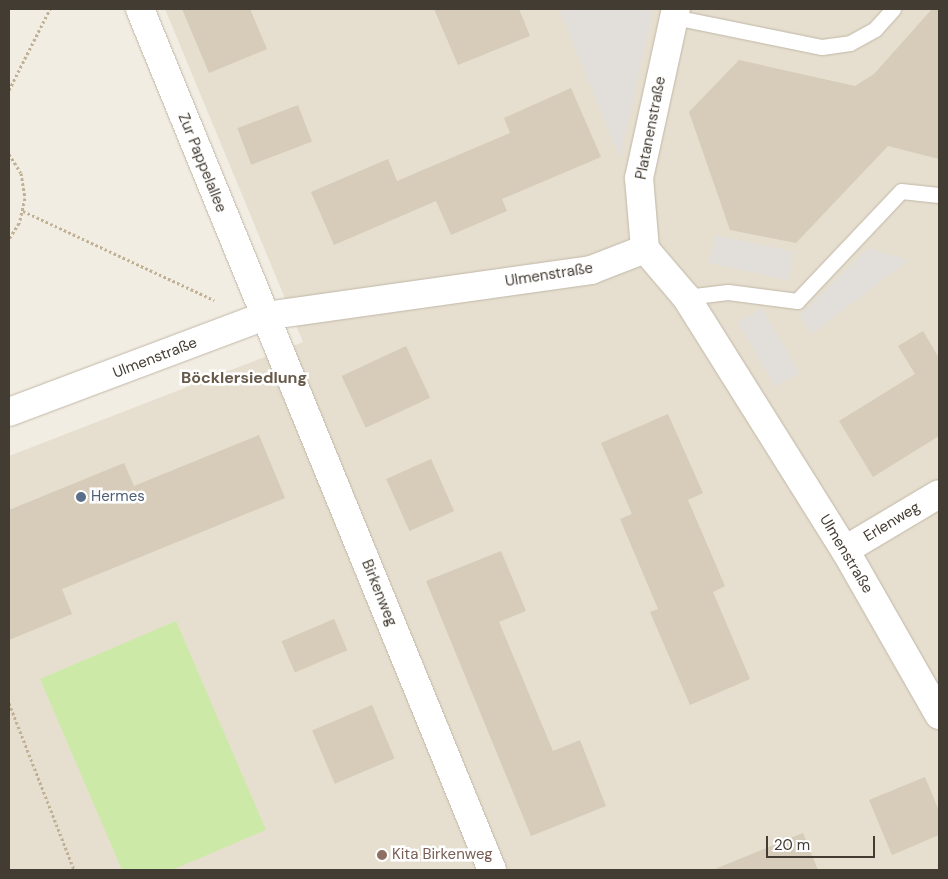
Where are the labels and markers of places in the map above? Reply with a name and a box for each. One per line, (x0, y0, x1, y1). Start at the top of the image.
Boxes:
place label: Hermes (91, 488, 145, 506)
marker: Hermes (75, 491, 87, 503)
place label: Kita Birkenweg (392, 846, 493, 864)
marker: Kita Birkenweg (376, 849, 388, 861)

